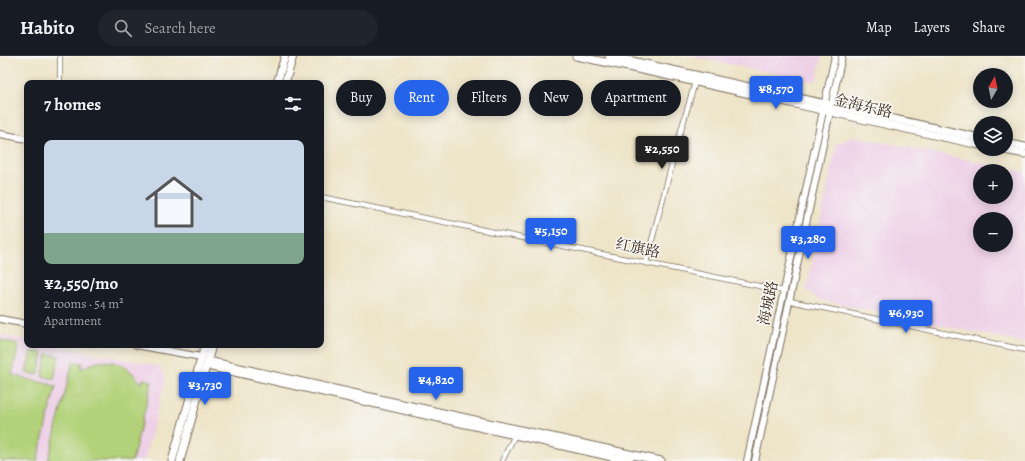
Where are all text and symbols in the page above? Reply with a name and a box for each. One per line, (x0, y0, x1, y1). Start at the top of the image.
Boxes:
search box (98, 10, 378, 46)
text: Habito (20, 15, 74, 41)
icon: search (112, 17, 134, 39)
text: Search here (144, 18, 216, 38)
text: Map (866, 18, 892, 37)
text: Layers (914, 18, 950, 37)
text: Share (972, 18, 1005, 37)
north arrow (973, 68, 1013, 108)
map controls (973, 68, 1013, 252)
pin: ¥8,570 (743, 76, 809, 110)
chip: Buy (336, 80, 386, 116)
chip: Rent (394, 80, 449, 116)
chip: Filters (457, 80, 521, 116)
chip: New (529, 80, 583, 116)
chip: Apartment (591, 80, 681, 116)
text: ¥8,570 (759, 80, 793, 97)
street label: 金海东路 (832, 90, 894, 122)
text: 7 homes (44, 93, 101, 116)
icon: filters (282, 93, 304, 115)
button: layers (973, 116, 1013, 156)
pin: ¥2,550 (629, 136, 695, 170)
text: ¥2,550 (645, 140, 679, 157)
button: + (973, 164, 1013, 204)
icon: home (138, 166, 210, 238)
button: − (973, 212, 1013, 252)
pin: ¥5,150 (518, 218, 584, 252)
text: ¥5,150 (534, 222, 568, 239)
pin: ¥3,280 (775, 226, 841, 260)
text: ¥3,280 (790, 230, 826, 247)
street label: 红旗路 (614, 234, 662, 262)
text: ¥2,550/mo (44, 272, 118, 295)
street label: 海城路 (754, 279, 782, 327)
text: 2 rooms · 54 m² (44, 295, 123, 312)
pin: ¥6,930 (873, 300, 939, 334)
text: ¥6,930 (888, 304, 924, 321)
text: Apartment (44, 312, 102, 329)
pin: ¥4,820 (403, 367, 469, 401)
text: ¥4,820 (418, 371, 454, 388)
pin: ¥3,730 (172, 372, 238, 406)
text: ¥3,730 (188, 376, 222, 393)

